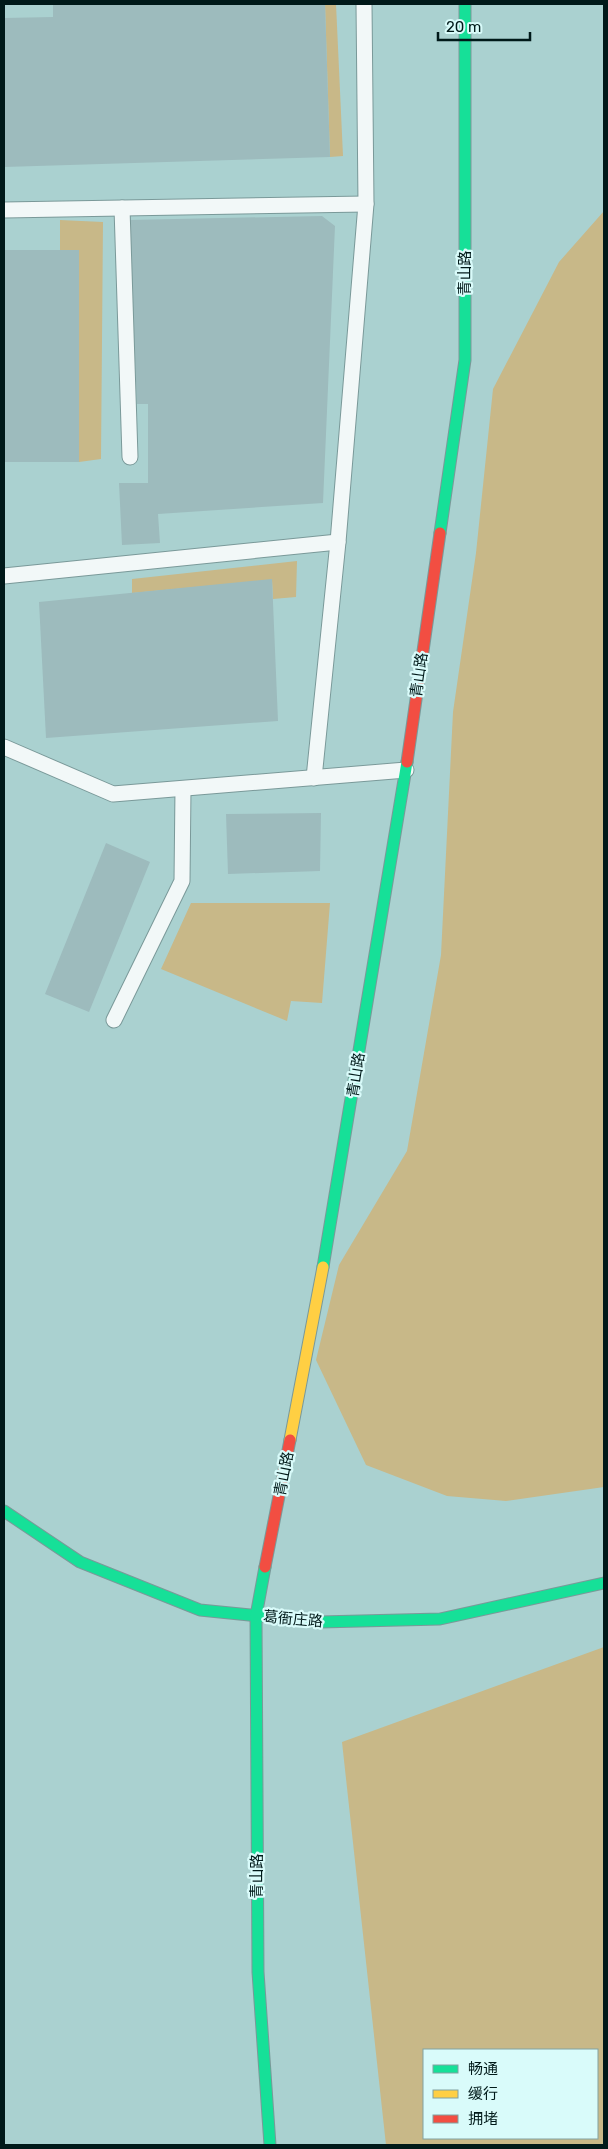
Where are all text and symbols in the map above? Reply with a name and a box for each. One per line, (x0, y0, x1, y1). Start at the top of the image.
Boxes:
scale bar (438, 10, 530, 42)
text: 20 m (446, 18, 481, 36)
street label: 青山路 (456, 250, 474, 296)
street label: 青山路 (407, 651, 431, 699)
street label: 青山路 (344, 1051, 368, 1099)
street label: 青山路 (271, 1450, 297, 1498)
street label: 葛衙庄路 (262, 1607, 324, 1631)
street label: 青山路 (248, 1853, 266, 1899)
legend (423, 2049, 598, 2139)
text: 畅通 (468, 2060, 498, 2078)
text: 缓行 (468, 2085, 498, 2103)
text: 拥堵 (468, 2110, 498, 2128)

